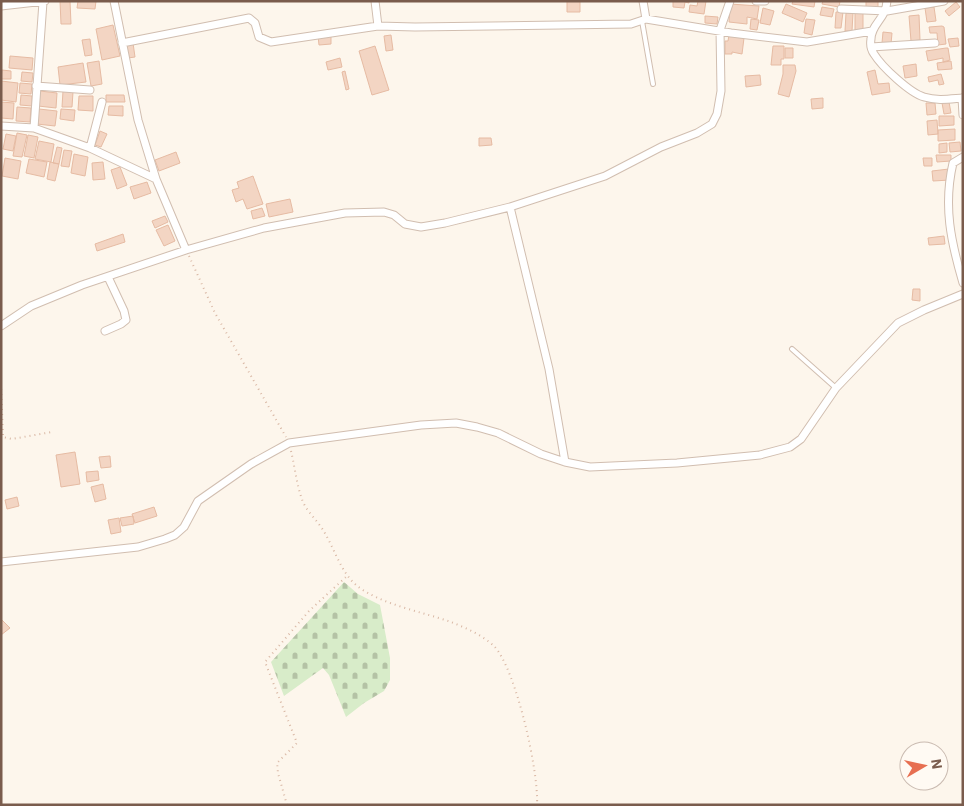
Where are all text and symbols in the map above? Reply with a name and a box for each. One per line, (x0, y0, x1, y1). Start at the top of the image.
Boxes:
north arrow (899, 741, 949, 791)
text: N (927, 758, 947, 770)

